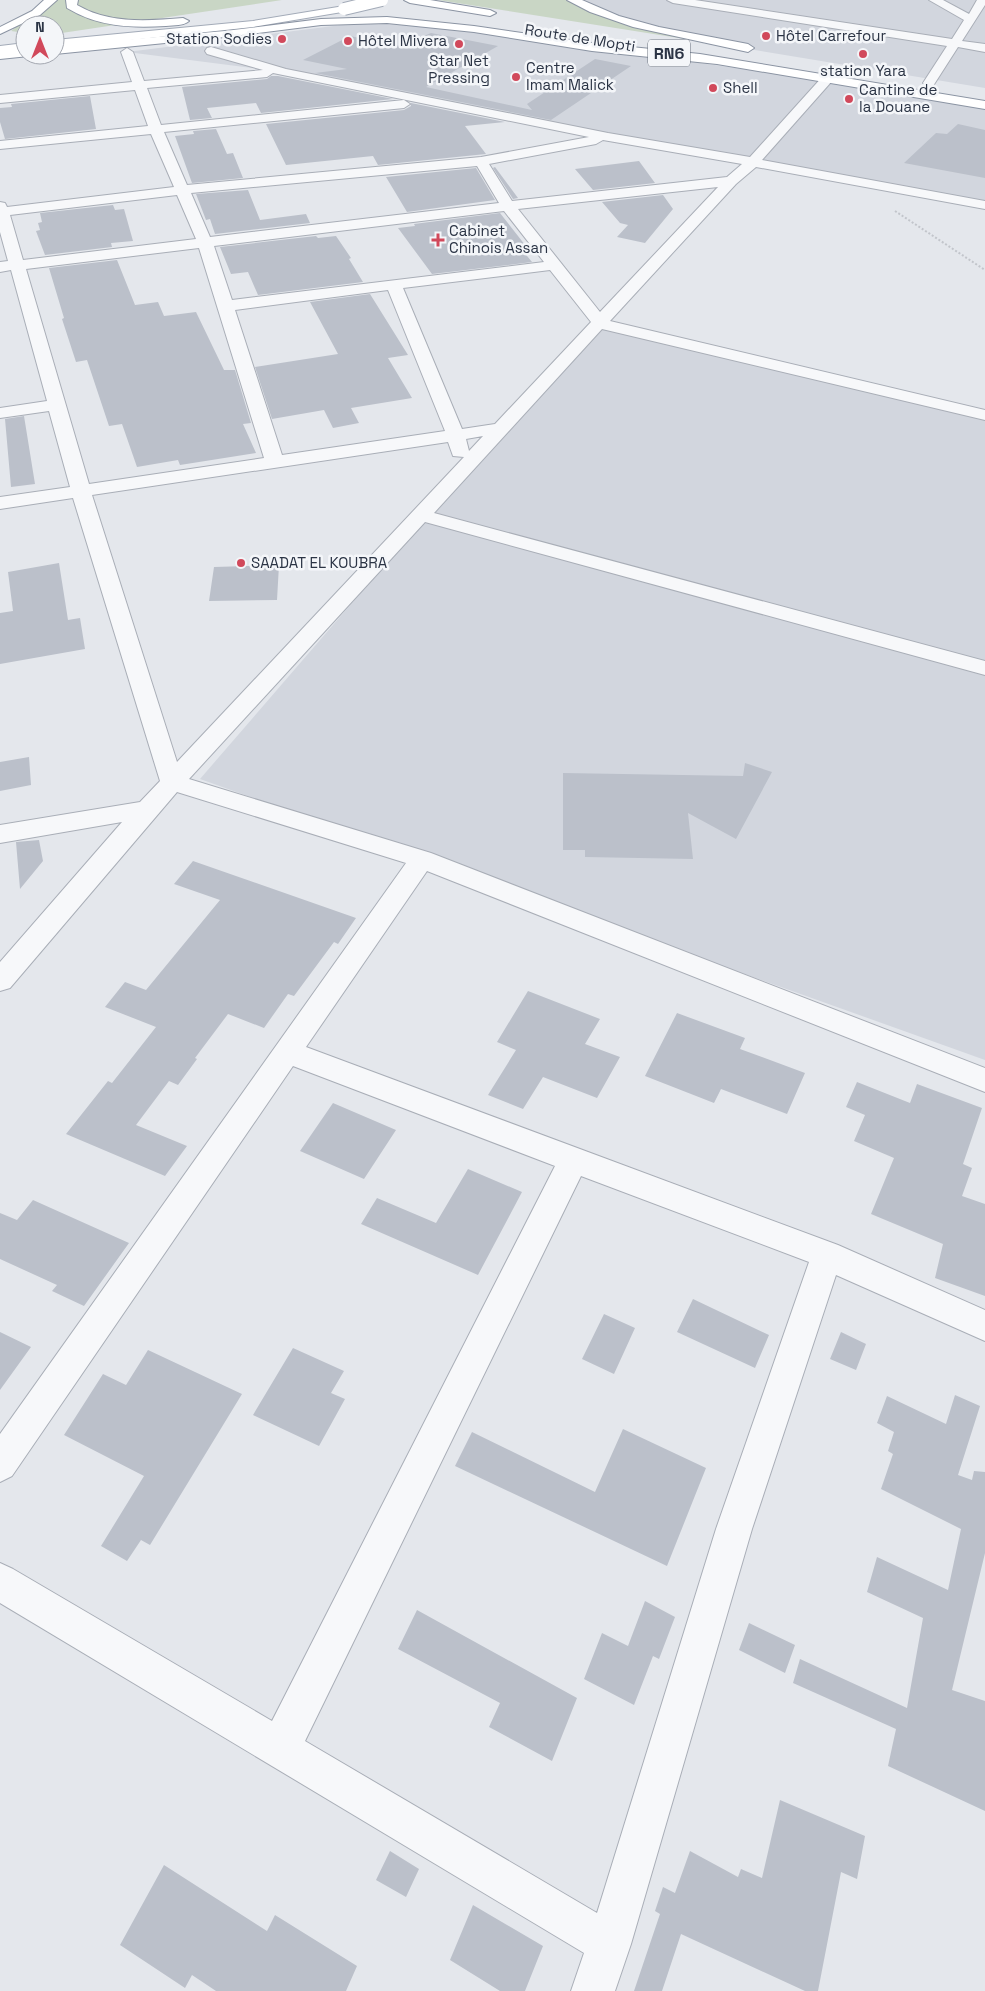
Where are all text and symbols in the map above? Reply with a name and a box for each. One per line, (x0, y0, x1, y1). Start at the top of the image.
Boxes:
north arrow (15, 15, 65, 65)
text: N (35, 18, 45, 36)
street label: Route de Mopti (523, 19, 637, 56)
place label: Hôtel Carrefour (776, 26, 886, 45)
place label: Station Sodies (166, 29, 272, 48)
marker: Hôtel Carrefour (760, 30, 772, 42)
place label: Hôtel Mivera (358, 31, 448, 50)
marker: Station Sodies (276, 33, 288, 45)
marker: Hôtel Mivera (342, 35, 354, 47)
marker: Star Net Pressing (453, 38, 465, 50)
road number: RN6 (648, 40, 690, 66)
marker: station Yara (857, 48, 869, 60)
place label: Star Net Pressing (428, 51, 490, 87)
place label: Centre Imam Malick (526, 58, 614, 94)
place label: station Yara (820, 61, 906, 80)
marker: Centre Imam Malick (510, 71, 522, 83)
place label: Shell (723, 78, 758, 97)
place label: Cantine de la Douane (859, 80, 937, 116)
marker: Shell (707, 82, 719, 94)
marker: Cantine de la Douane (843, 93, 855, 105)
place label: Cabinet Chinois Assan (449, 221, 548, 257)
marker: Cabinet Chinois Assan (431, 233, 445, 247)
place label: SAADAT EL KOUBRA (251, 553, 388, 572)
marker: SAADAT EL KOUBRA (235, 557, 247, 569)

